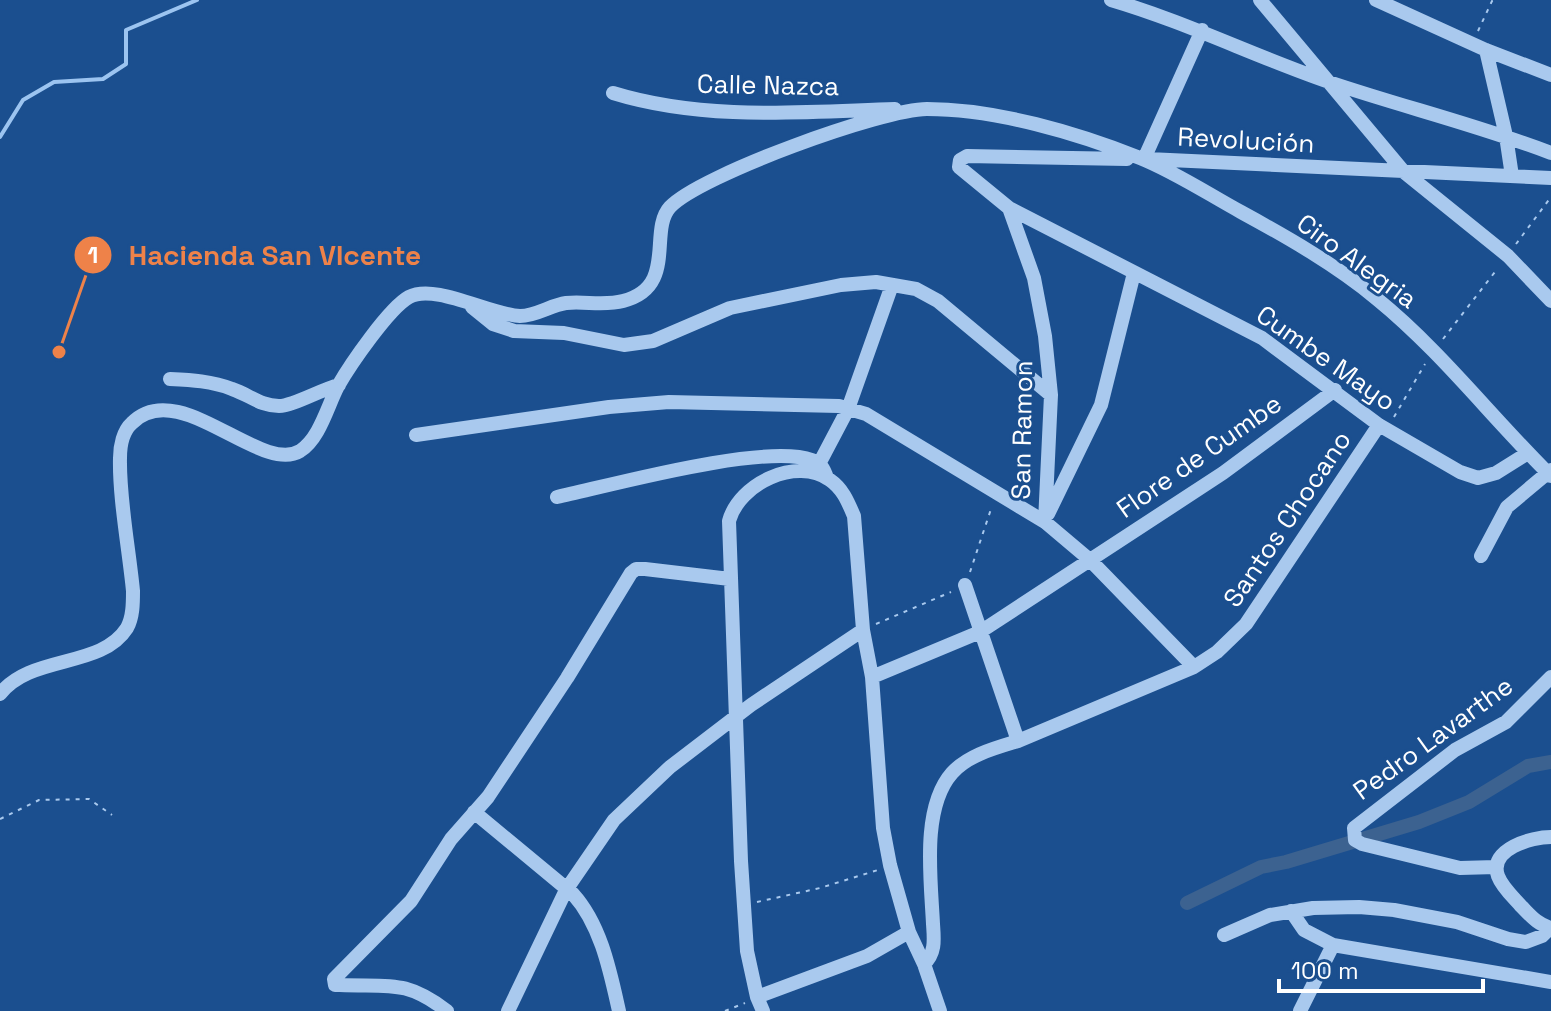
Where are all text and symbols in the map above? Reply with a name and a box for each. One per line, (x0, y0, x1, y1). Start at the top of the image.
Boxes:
street label: Calle Nazca (697, 67, 839, 103)
street label: Revolución (1177, 119, 1315, 161)
street label: Ciro Alegria (1290, 206, 1424, 316)
callout: Hacienda San VIcente (73, 229, 437, 281)
text: Hacienda San VIcente (129, 237, 421, 273)
text: 1 (88, 239, 98, 270)
street label: Cumbe Mayo (1250, 297, 1402, 419)
street label: San Ramon (1004, 360, 1040, 500)
street label: Flore de Cumbe (1110, 386, 1288, 526)
street label: Santos Chocano (1215, 424, 1359, 614)
street label: Pedro Lavarthe (1346, 669, 1520, 807)
scale bar (1279, 943, 1483, 993)
text: 100 m (1291, 955, 1359, 986)

